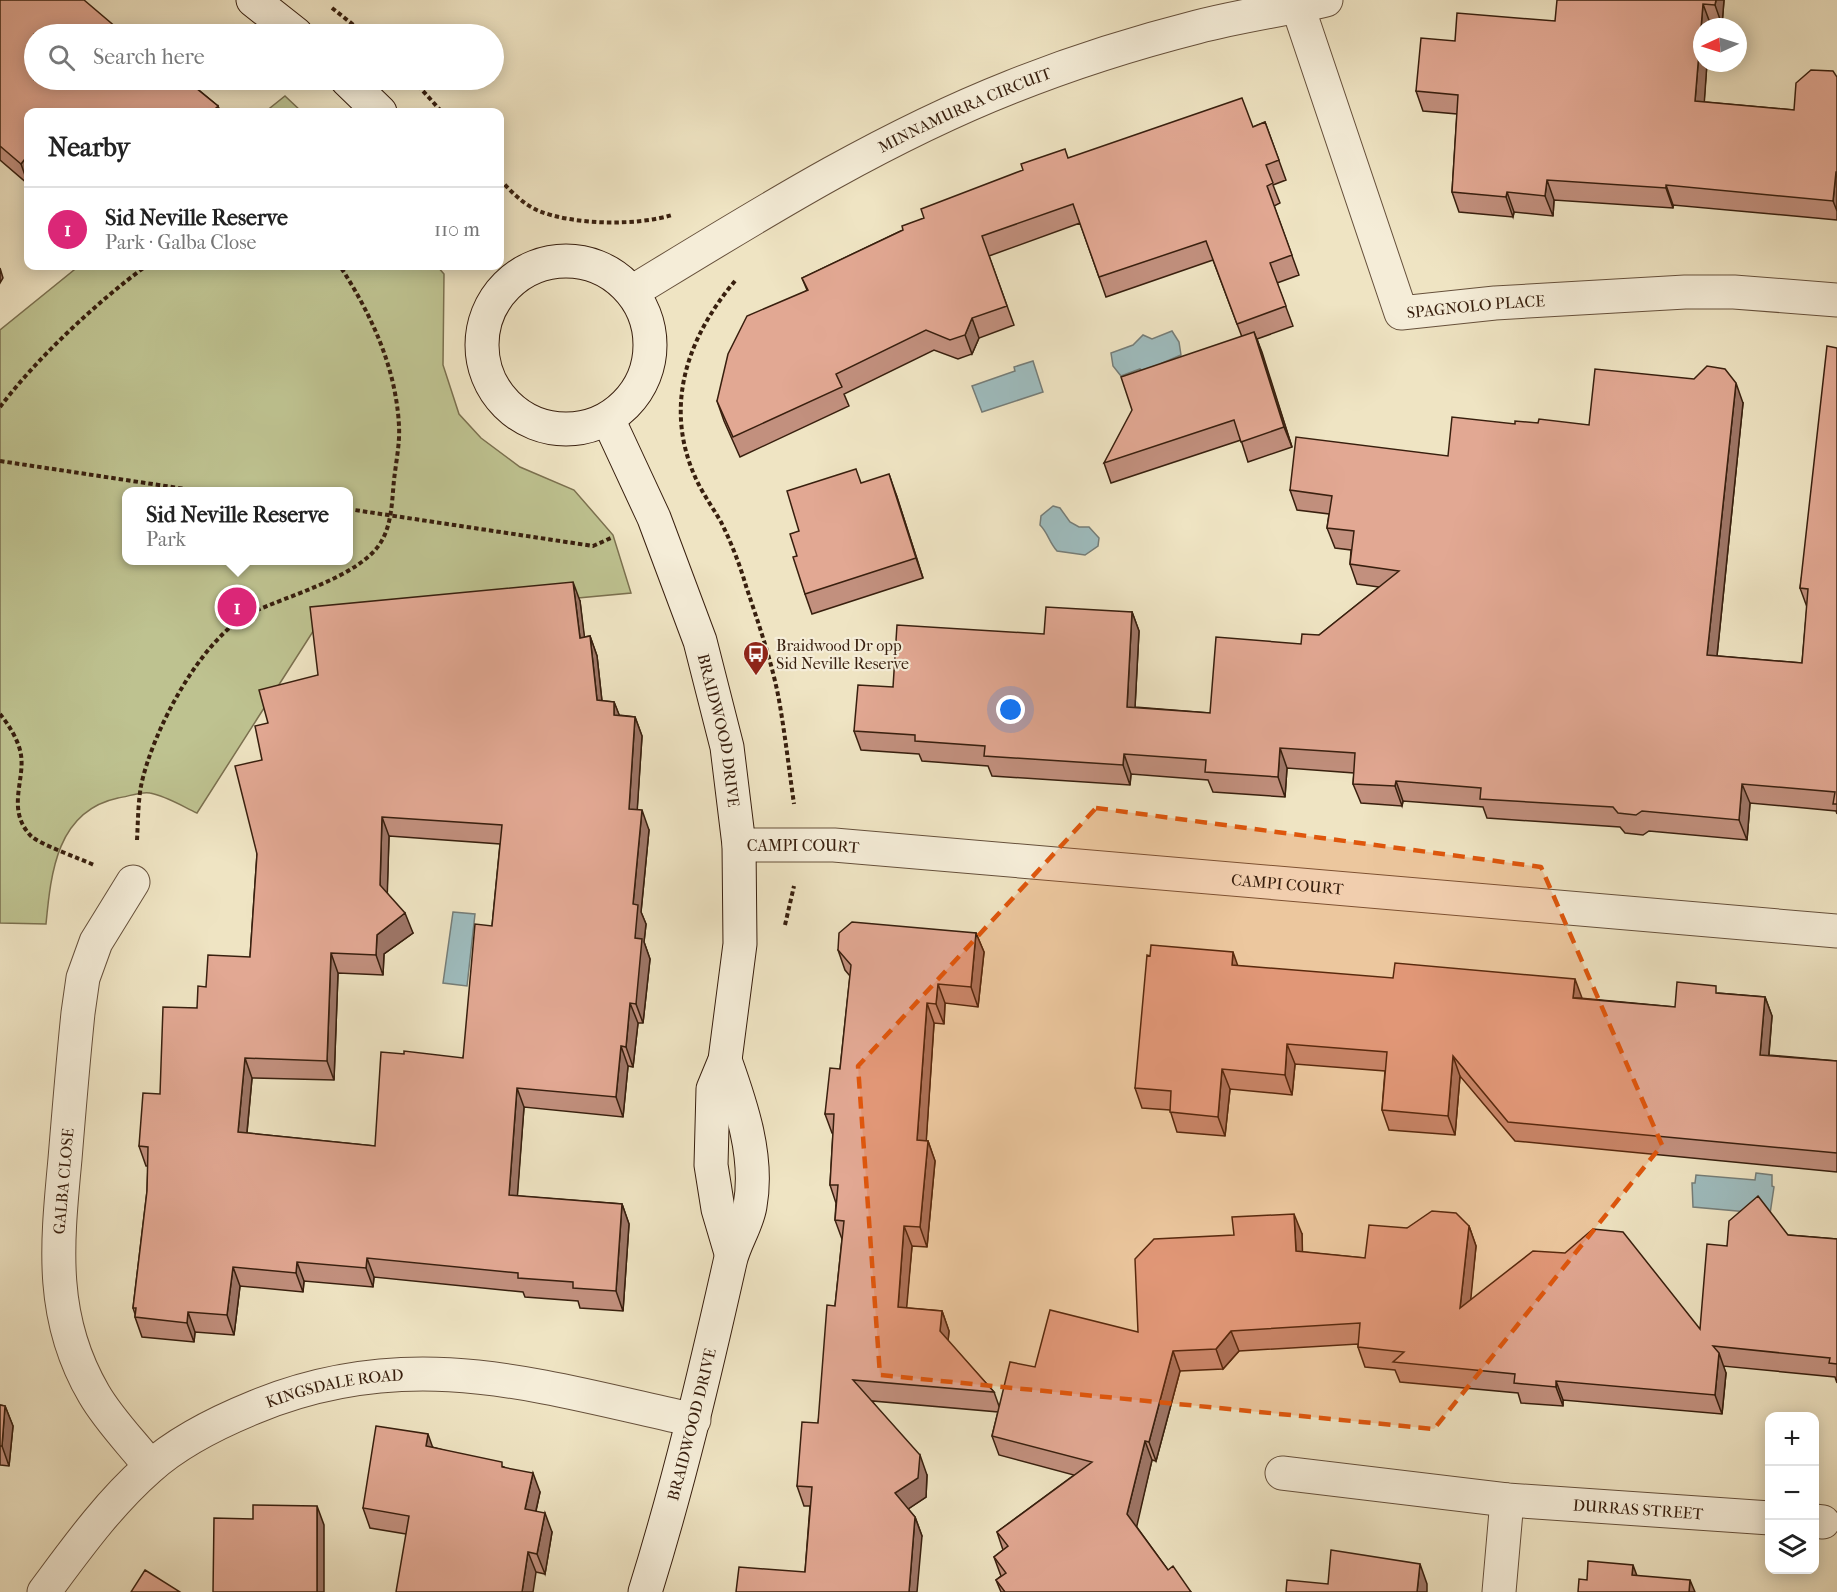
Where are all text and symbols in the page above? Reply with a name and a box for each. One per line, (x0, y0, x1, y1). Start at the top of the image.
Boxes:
north arrow (1693, 18, 1747, 72)
search box (24, 24, 504, 90)
icon: search (45, 41, 78, 74)
text: Search here (93, 44, 205, 70)
street label: MINNAMURRA CIRCUIT (875, 63, 1054, 157)
text: Nearby (48, 132, 130, 163)
text: Sid Neville Reserve (105, 205, 288, 231)
text: 1 (64, 218, 71, 241)
text: 110 m (434, 218, 480, 241)
text: Park · Galba Close (105, 231, 256, 254)
street label: SPAGNOLO PLACE (1406, 291, 1546, 322)
popup (122, 487, 353, 565)
text: Sid Neville Reserve (146, 502, 329, 528)
text: Park (146, 528, 186, 551)
pin: 1 (218, 584, 256, 630)
place label: Braidwood Dr opp Sid Neville Reserve (776, 636, 909, 673)
bus stop icon: Braidwood Dr opp Sid Neville Reserve (741, 639, 771, 677)
street label: BRAIDWOOD DRIVE (694, 652, 743, 808)
your location (996, 695, 1025, 724)
street label: CAMPI COURT (747, 836, 860, 857)
street label: CAMPI COURT (1230, 870, 1344, 899)
street label: GALBA CLOSE (49, 1127, 78, 1235)
street label: BRAIDWOOD DRIVE (663, 1346, 720, 1503)
street label: KINGSDALE ROAD (263, 1365, 404, 1412)
map controls (1765, 1412, 1819, 1574)
button: + (1765, 1412, 1819, 1466)
button: − (1765, 1466, 1819, 1520)
street label: DURRAS STREET (1572, 1496, 1704, 1523)
button: layers (1765, 1520, 1819, 1574)

